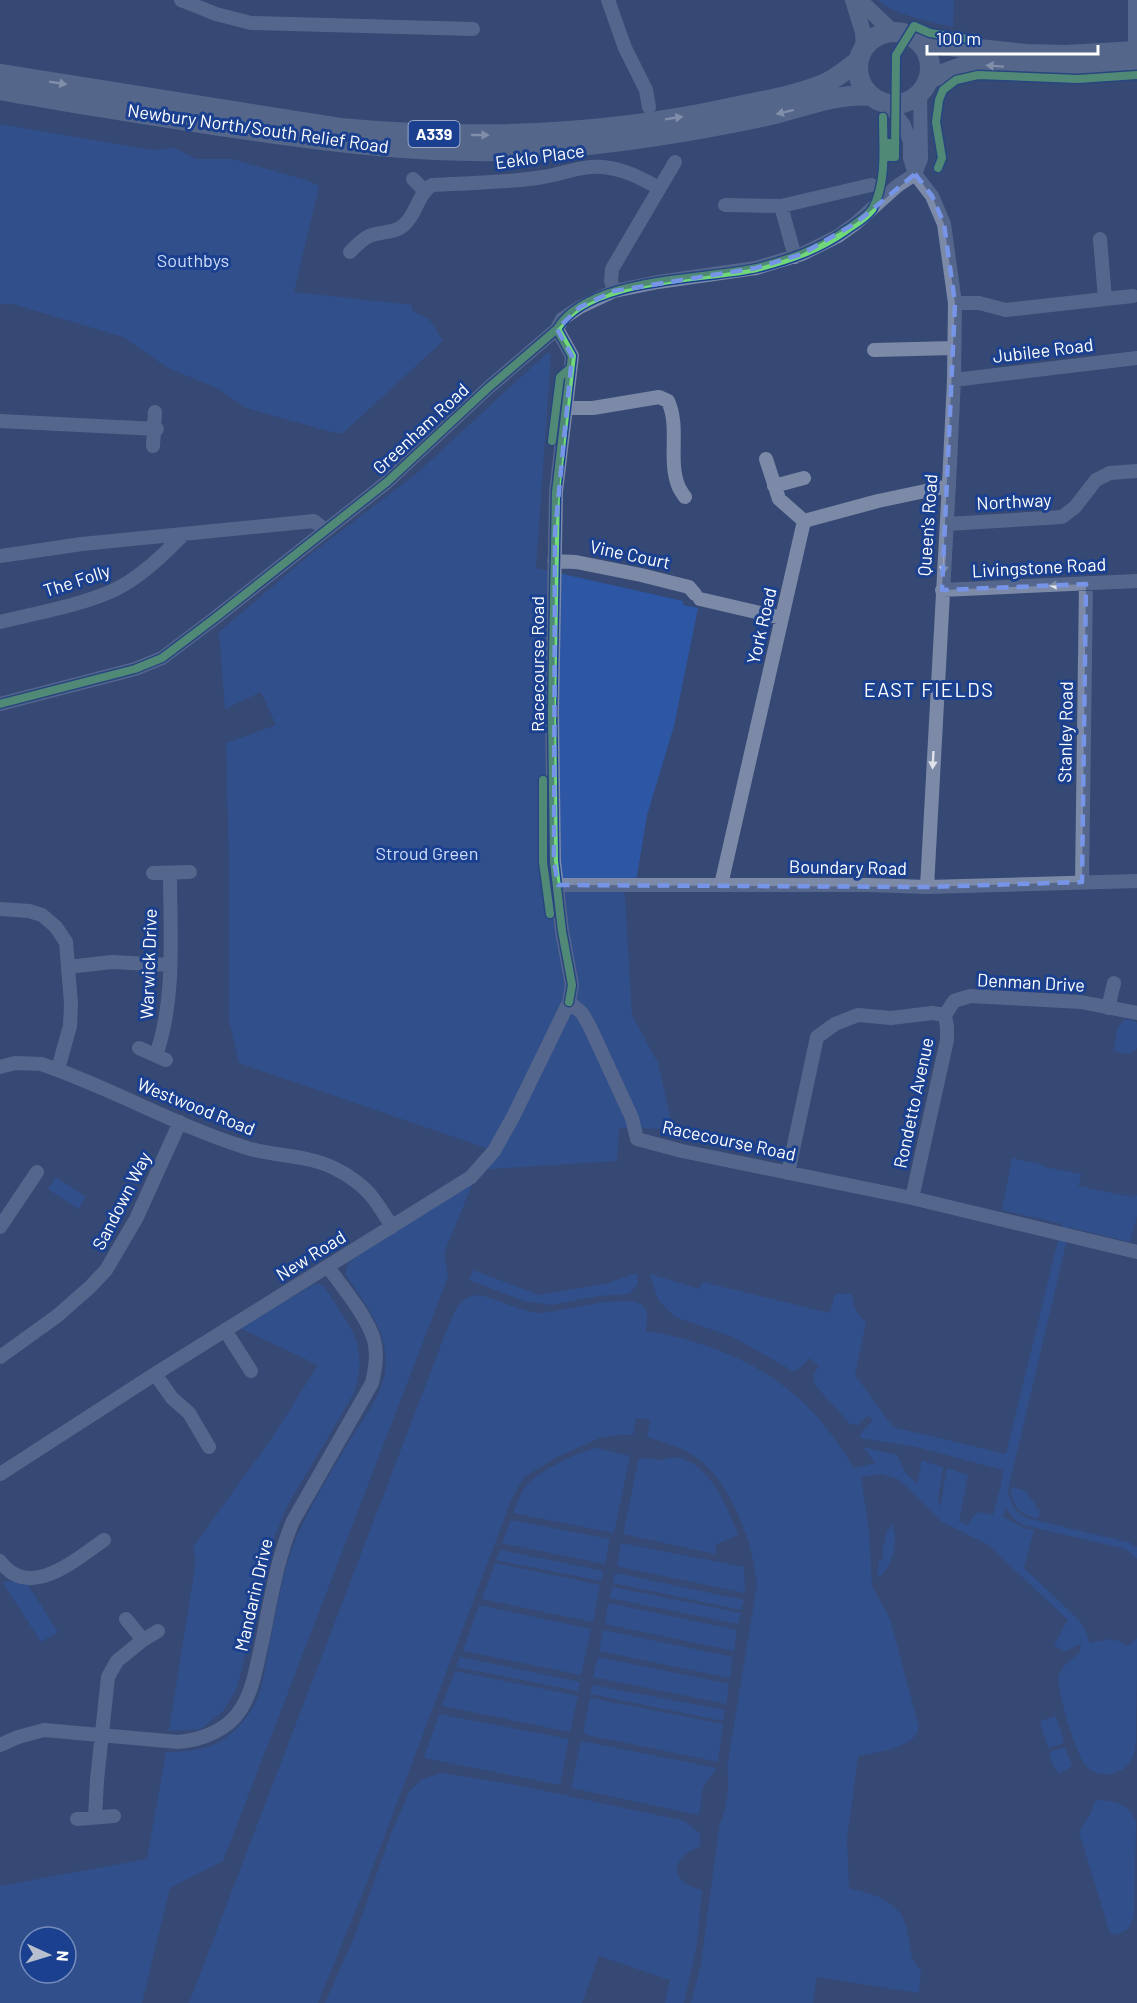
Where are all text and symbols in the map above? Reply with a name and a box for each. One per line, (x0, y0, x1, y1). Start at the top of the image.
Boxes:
scale bar (927, 18, 1098, 56)
text: 100 m (936, 27, 981, 49)
one-way arrow (985, 61, 1004, 71)
one-way arrow (48, 79, 67, 88)
street label: Newbury North/South Relief Road (126, 99, 390, 157)
one-way arrow (776, 107, 794, 117)
one-way arrow (665, 114, 684, 123)
road number: A339 (408, 121, 460, 147)
one-way arrow (471, 130, 490, 140)
street label: Eeklo Place (494, 139, 586, 173)
park label: Southbys (157, 249, 229, 271)
street label: Jubilee Road (991, 333, 1094, 367)
street label: Greenham Road (368, 378, 473, 478)
street label: Queen's Road (912, 473, 942, 577)
street label: Northway (976, 488, 1052, 514)
street label: Vine Court (588, 535, 672, 573)
street label: Livingstone Road (971, 552, 1107, 582)
one-way arrow (939, 556, 948, 575)
street label: The Folly (41, 559, 113, 601)
one-way arrow (1048, 580, 1067, 589)
street label: York Road (742, 585, 781, 666)
street label: Racecourse Road (526, 596, 548, 732)
district label: EAST FIELDS (864, 677, 994, 701)
street label: Stanley Road (1053, 681, 1077, 783)
one-way arrow (929, 751, 938, 770)
park label: Stroud Green (376, 842, 478, 864)
street label: Boundary Road (789, 855, 907, 879)
street label: Warwick Drive (135, 908, 161, 1020)
street label: Denman Drive (977, 968, 1086, 996)
street label: Rondetto Avenue (888, 1035, 938, 1170)
street label: Westwood Road (134, 1072, 258, 1140)
street label: Racecourse Road (660, 1115, 798, 1165)
street label: Sandown Way (87, 1148, 155, 1253)
street label: New Road (272, 1225, 349, 1285)
street label: Mandarin Drive (229, 1536, 277, 1653)
north arrow (18, 1925, 78, 1985)
text: N (54, 1950, 73, 1962)

